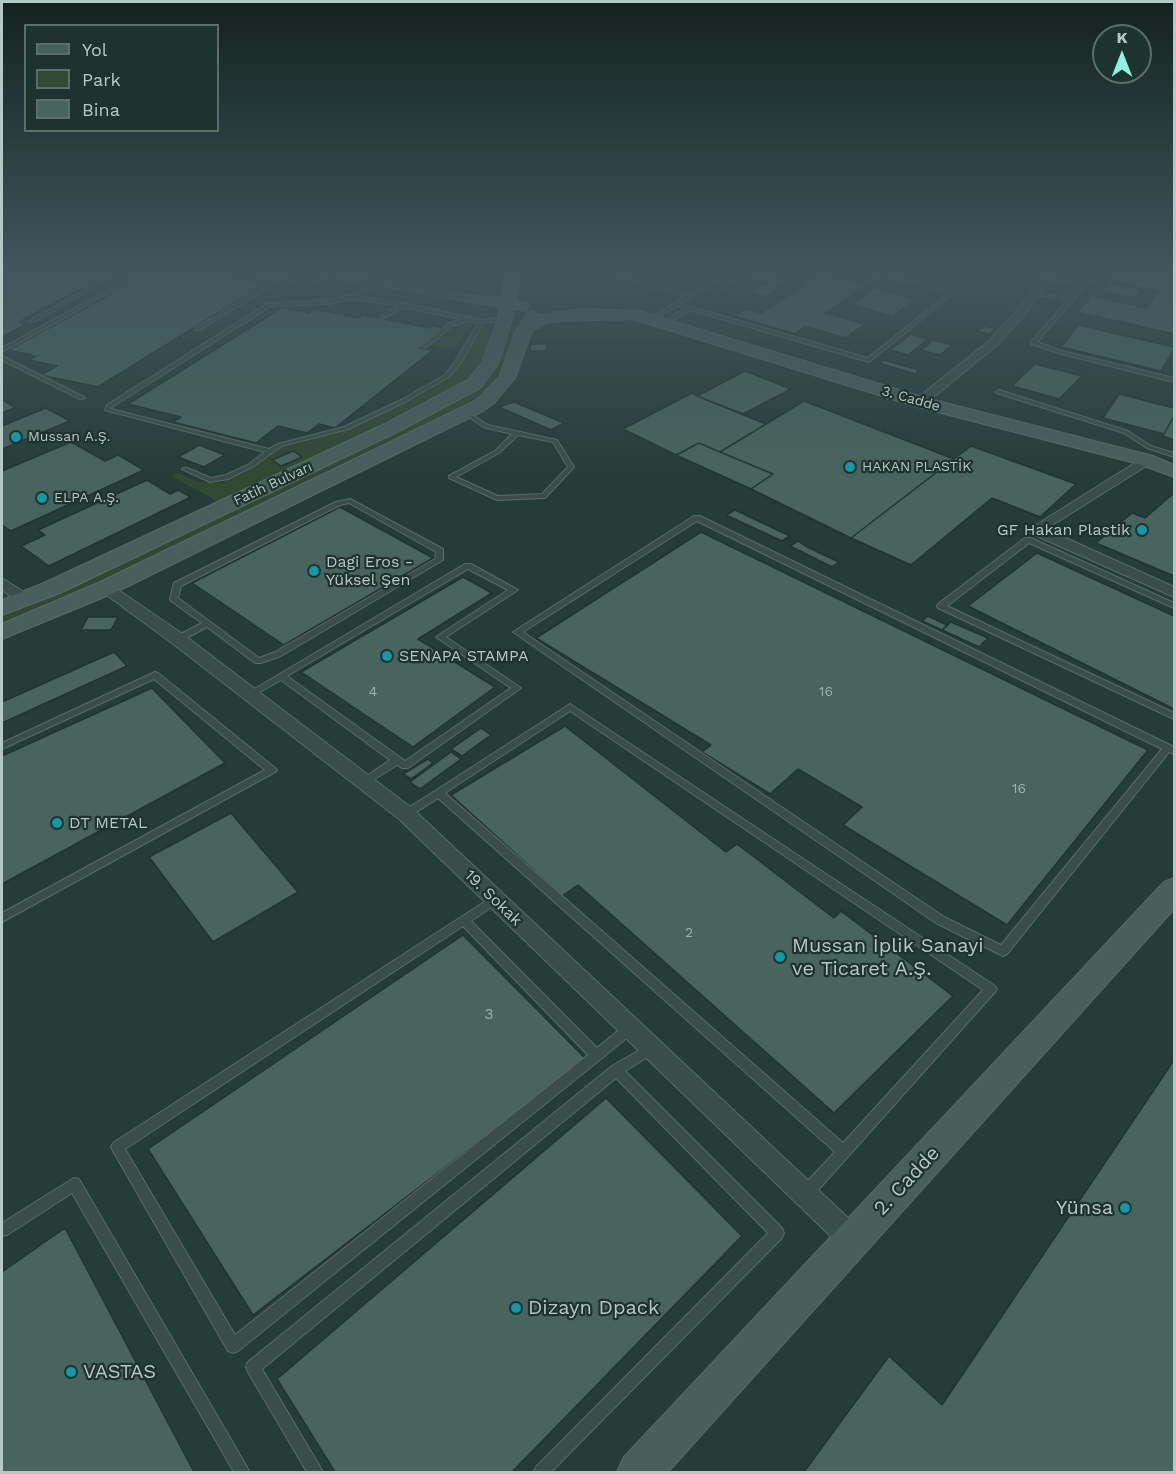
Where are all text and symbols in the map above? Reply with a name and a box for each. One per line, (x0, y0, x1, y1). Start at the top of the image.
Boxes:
legend (24, 24, 219, 132)
north arrow (1092, 24, 1152, 84)
text: K (1116, 28, 1128, 47)
text: Yol (82, 39, 107, 60)
text: Park (82, 69, 121, 90)
text: Bina (82, 99, 120, 120)
street label: 3. Cadde (880, 383, 942, 415)
place label: Mussan A.Ş. (28, 429, 110, 445)
marker: Mussan A.Ş. (9, 430, 23, 444)
street label: Fatih Bulvarı (231, 458, 315, 510)
place label: HAKAN PLASTİK (862, 459, 971, 475)
marker: HAKAN PLASTİK (843, 460, 857, 474)
place label: ELPA A.Ş. (54, 490, 119, 506)
marker: ELPA A.Ş. (35, 491, 49, 505)
place label: GF Hakan Plastik (997, 520, 1130, 540)
marker: GF Hakan Plastik (1135, 523, 1149, 537)
place label: Dagi Eros - Yüksel Şen (326, 552, 413, 590)
marker: Dagi Eros - Yüksel Şen (307, 564, 321, 578)
place label: SENAPA STAMPA (399, 646, 529, 666)
marker: SENAPA STAMPA (380, 649, 394, 663)
house number: 4 (369, 684, 377, 700)
house number: 16 (819, 684, 833, 700)
house number: 16 (1012, 781, 1026, 797)
place label: DT METAL (69, 813, 148, 833)
marker: DT METAL (50, 816, 64, 830)
street label: 19. Sokak (460, 866, 526, 930)
house number: 2 (685, 925, 693, 941)
place label: Mussan İplik Sanayi ve Ticaret A.Ş. (792, 934, 984, 981)
marker: Mussan İplik Sanayi ve Ticaret A.Ş. (773, 950, 787, 964)
house number: 3 (484, 1004, 494, 1024)
street label: 2. Cadde (869, 1142, 945, 1220)
place label: Yünsa (1056, 1196, 1113, 1220)
marker: Yünsa (1118, 1201, 1132, 1215)
place label: Dizayn Dpack (528, 1296, 659, 1320)
marker: Dizayn Dpack (509, 1301, 523, 1315)
place label: VASTAS (83, 1360, 156, 1384)
marker: VASTAS (64, 1365, 78, 1379)

